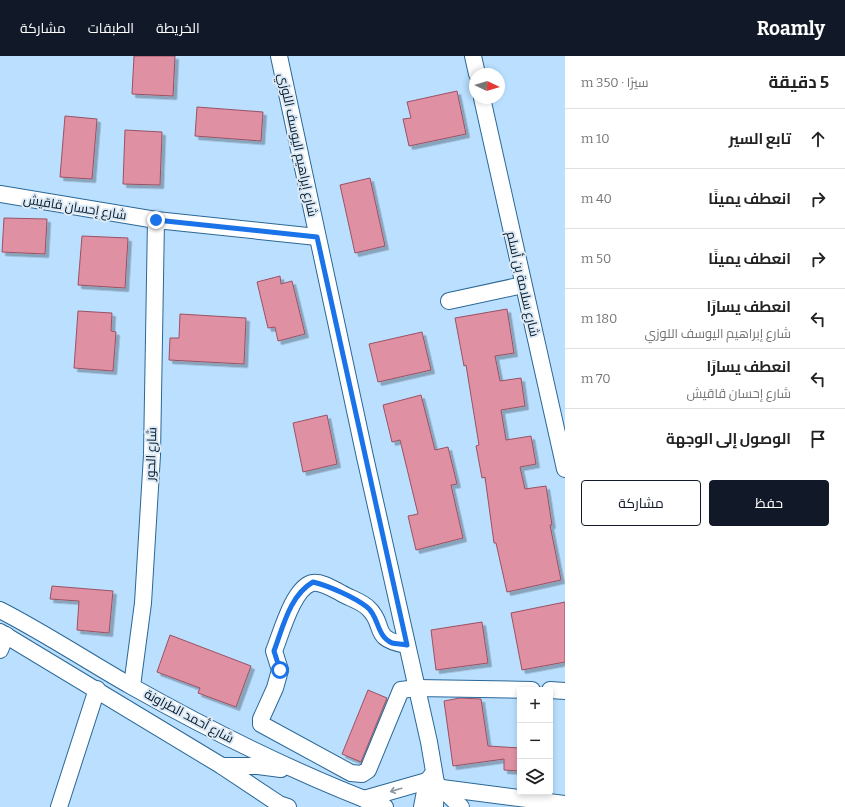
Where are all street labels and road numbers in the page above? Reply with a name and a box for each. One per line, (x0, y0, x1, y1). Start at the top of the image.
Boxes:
street label: شارع إبراهيم اليوسف اللوزي (272, 72, 321, 219)
street label: شارع إحسان قاقيش (22, 191, 128, 224)
street label: شارع سلامة بن أسلم (502, 230, 543, 339)
street label: شارع الحور (143, 427, 160, 482)
street label: شارع أحمد الطراونة (141, 685, 237, 747)

